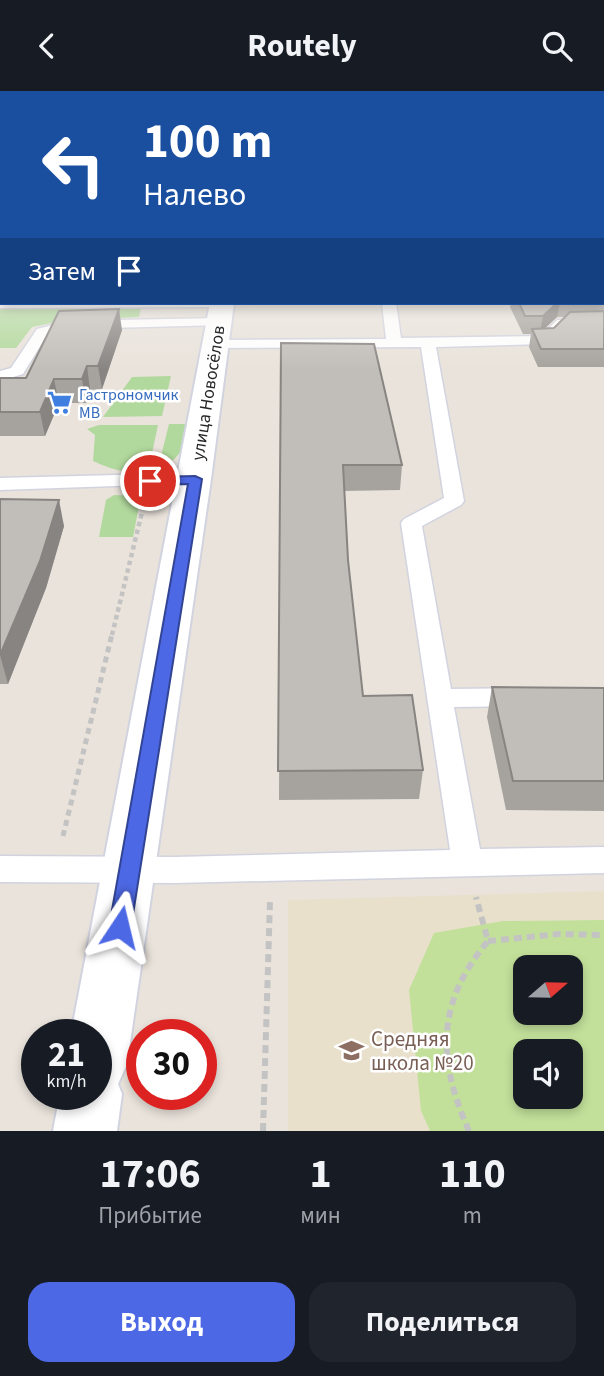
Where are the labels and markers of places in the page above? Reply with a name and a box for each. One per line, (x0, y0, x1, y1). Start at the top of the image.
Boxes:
place label: Гастрономчик МВ (79, 384, 179, 424)
supermarket icon: Гастрономчик МВ (45, 389, 73, 417)
pin (120, 451, 180, 511)
place label: Средняя школа №20 (371, 1024, 474, 1078)
school or university icon: Средняя школа №20 (337, 1037, 365, 1065)

